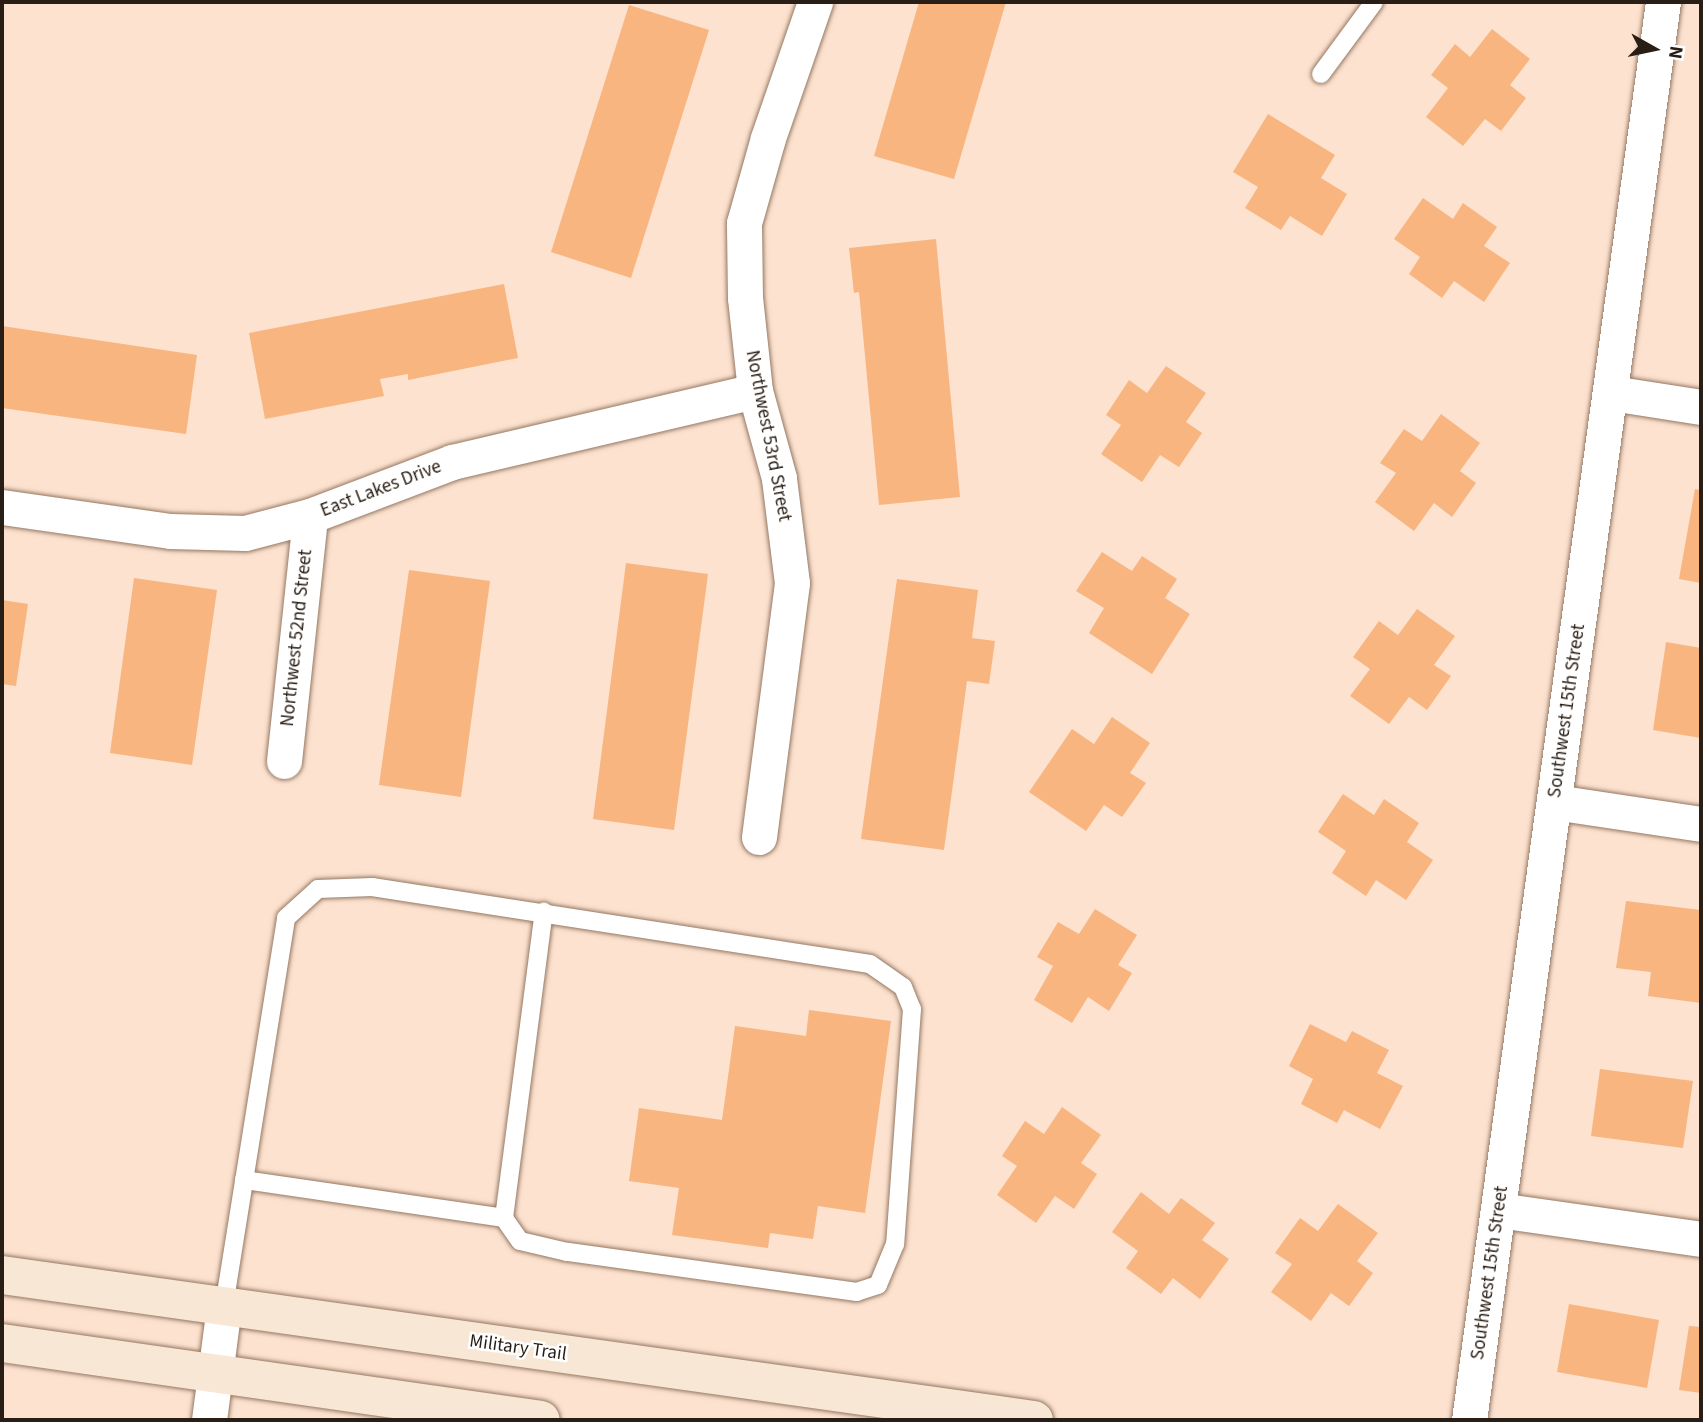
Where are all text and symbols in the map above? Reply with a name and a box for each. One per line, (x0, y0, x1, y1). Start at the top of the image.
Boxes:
north arrow (1619, 14, 1689, 84)
text: N (1661, 44, 1690, 61)
street label: Northwest 53rd Street (740, 348, 796, 524)
street label: East Lakes Drive (317, 455, 445, 523)
street label: Northwest 52nd Street (276, 548, 318, 728)
street label: Southwest 15th Street (1544, 623, 1590, 799)
street label: Southwest 15th Street (1467, 1185, 1513, 1361)
street label: Military Trail (468, 1330, 568, 1366)

